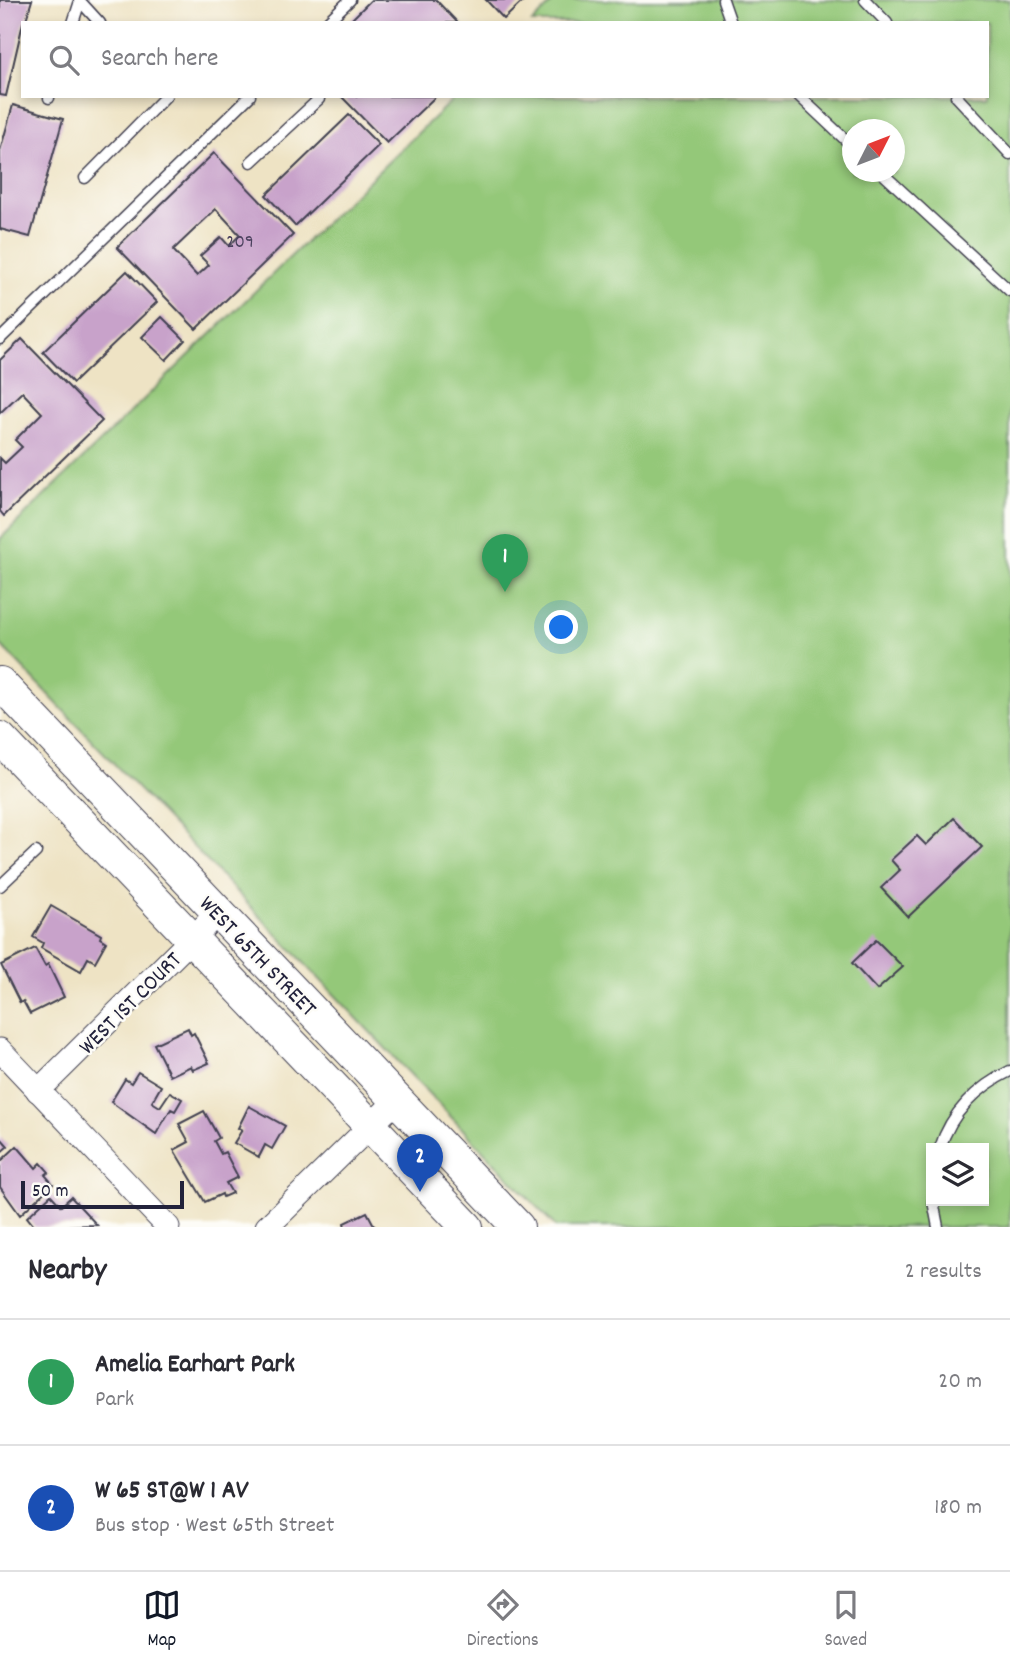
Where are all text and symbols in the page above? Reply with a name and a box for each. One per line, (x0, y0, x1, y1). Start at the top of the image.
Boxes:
search box (21, 21, 989, 98)
icon: search (45, 41, 83, 79)
text: Search here (101, 41, 219, 78)
north arrow (842, 119, 905, 182)
house number: 209 (226, 230, 254, 257)
pin: 1 (482, 534, 528, 592)
your location (544, 610, 578, 644)
street label: WEST 65TH STREET (190, 889, 323, 1025)
street label: WEST 1ST COURT (72, 945, 191, 1064)
pin: 2 (397, 1134, 443, 1192)
map controls (926, 1143, 989, 1206)
button: layers (926, 1143, 989, 1206)
scale bar (21, 1178, 184, 1210)
text: 50 m (32, 1179, 69, 1206)
text: Nearby (28, 1251, 106, 1294)
text: 2 results (905, 1256, 982, 1289)
text: Amelia Earhart Park (95, 1347, 295, 1384)
text: 1 (48, 1366, 54, 1399)
text: 20 m (938, 1366, 982, 1399)
text: Park (95, 1384, 134, 1417)
text: W 65 ST@W 1 AV (95, 1473, 249, 1510)
text: 2 (46, 1492, 56, 1525)
text: 180 m (934, 1492, 982, 1525)
text: Bus stop · West 65th Street (95, 1510, 334, 1543)
tab: Map (143, 1586, 181, 1655)
tab: Directions (467, 1586, 539, 1655)
tab: Saved (825, 1586, 867, 1655)

